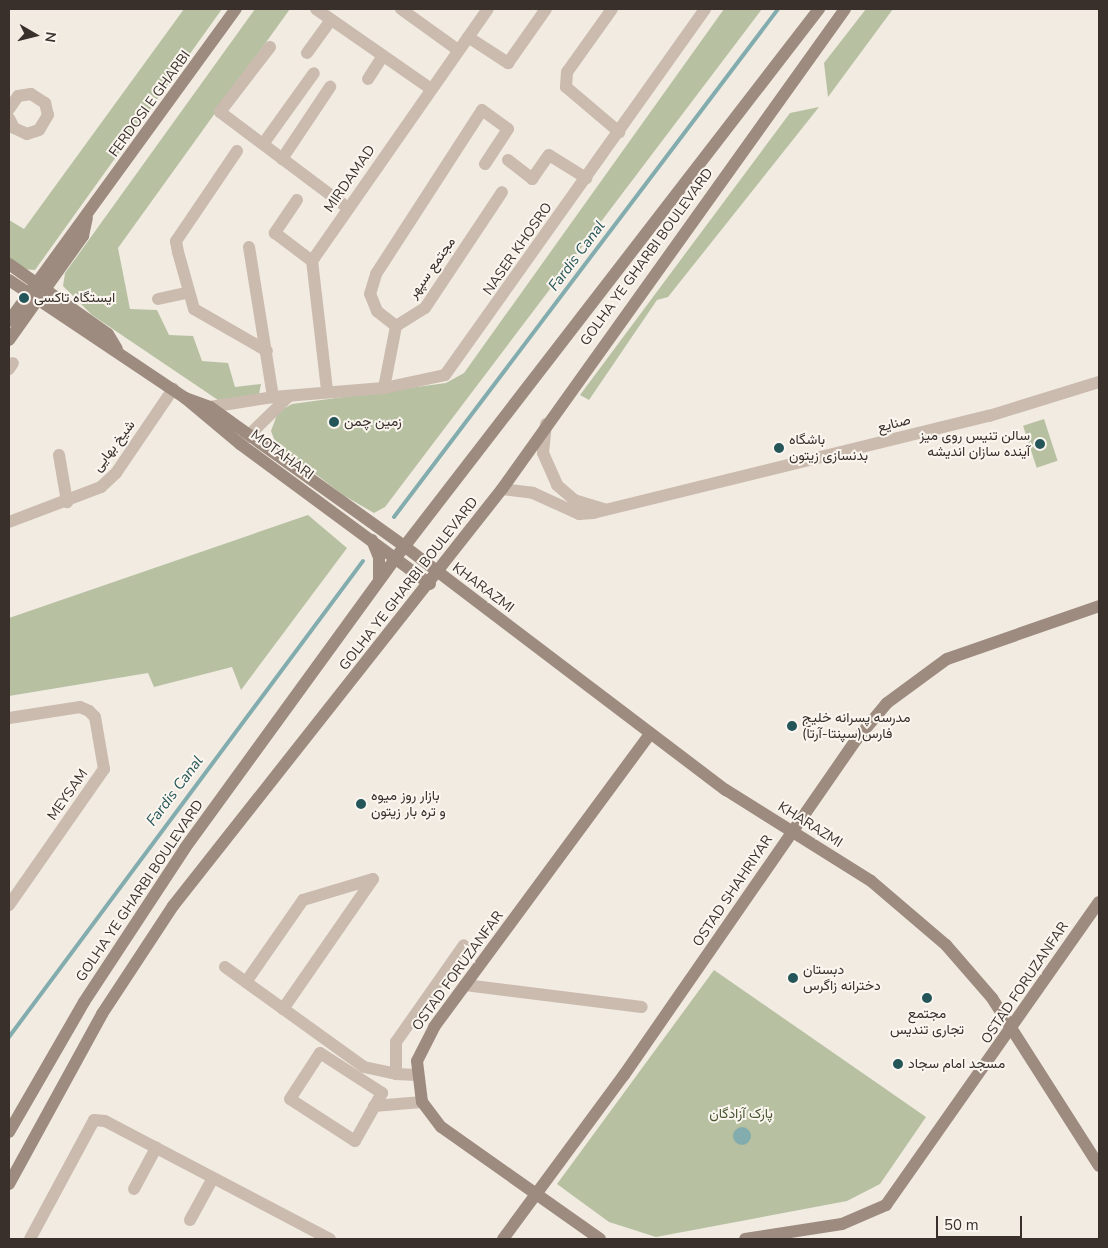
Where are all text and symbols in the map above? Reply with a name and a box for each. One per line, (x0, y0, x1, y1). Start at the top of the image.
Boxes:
north arrow (10, 10, 60, 60)
text: N (40, 31, 60, 44)
street label: FERDOSI E GHARBI (106, 48, 194, 160)
street label: MIRDAMAD (321, 142, 379, 216)
street label: GOLHA YE GHARBI BOULEVARD (577, 165, 717, 349)
street label: NASER KHOSRO (480, 200, 556, 298)
water label: Fardis Canal (545, 217, 609, 295)
street label: مجتمع سپهر (405, 234, 459, 302)
place label: ایستگاه تاکسی (34, 290, 115, 306)
marker: ایستگاه تاکسی (18, 292, 30, 304)
street label: صنایع (876, 412, 912, 436)
place label: زمین چمن (344, 414, 402, 430)
marker: زمین چمن (328, 416, 340, 428)
street label: شیخ بهایی (89, 417, 139, 475)
street label: MOTAHARI (247, 427, 317, 483)
place label: سالن تنیس روی میز آینده سازان اندیشه (920, 428, 1030, 461)
place label: باشگاه بدنسازی زیتون (789, 432, 868, 464)
marker: سالن تنیس روی میز آینده سازان اندیشه (1034, 438, 1046, 450)
marker: باشگاه بدنسازی زیتون (773, 442, 785, 454)
street label: GOLHA YE GHARBI BOULEVARD (336, 494, 482, 674)
street label: KHARAZMI (449, 559, 517, 617)
place label: مدرسه پسرانه خلیج فارس(سپنتا-آرتا) (802, 710, 911, 742)
marker: مدرسه پسرانه خلیج فارس(سپنتا-آرتا) (786, 720, 798, 732)
water label: Fardis Canal (143, 752, 207, 830)
street label: MEYSAM (44, 766, 92, 824)
place label: بازار روز میوه و تره بار زیتون (371, 788, 446, 820)
street label: GOLHA YE GHARBI BOULEVARD (73, 797, 207, 985)
marker: بازار روز میوه و تره بار زیتون (355, 798, 367, 810)
street label: KHARAZMI (775, 799, 845, 851)
street label: OSTAD SHAHRIYAR (689, 832, 777, 950)
street label: OSTAD FORUZANFAR (409, 908, 507, 1034)
street label: OSTAD FORUZANFAR (978, 919, 1072, 1047)
place label: دبستان دخترانه زاگرس (803, 962, 881, 994)
marker: دبستان دخترانه زاگرس (787, 972, 799, 984)
marker: مجتمع تجاری تندیس (921, 992, 933, 1004)
place label: مجتمع تجاری تندیس (890, 1006, 964, 1038)
place label: مسجد امام سجاد (908, 1056, 1005, 1072)
marker: مسجد امام سجاد (892, 1058, 904, 1070)
park label: پارک آزادگان (709, 1106, 773, 1122)
scale bar (938, 1206, 1024, 1238)
text: 50 m (944, 1215, 979, 1235)

